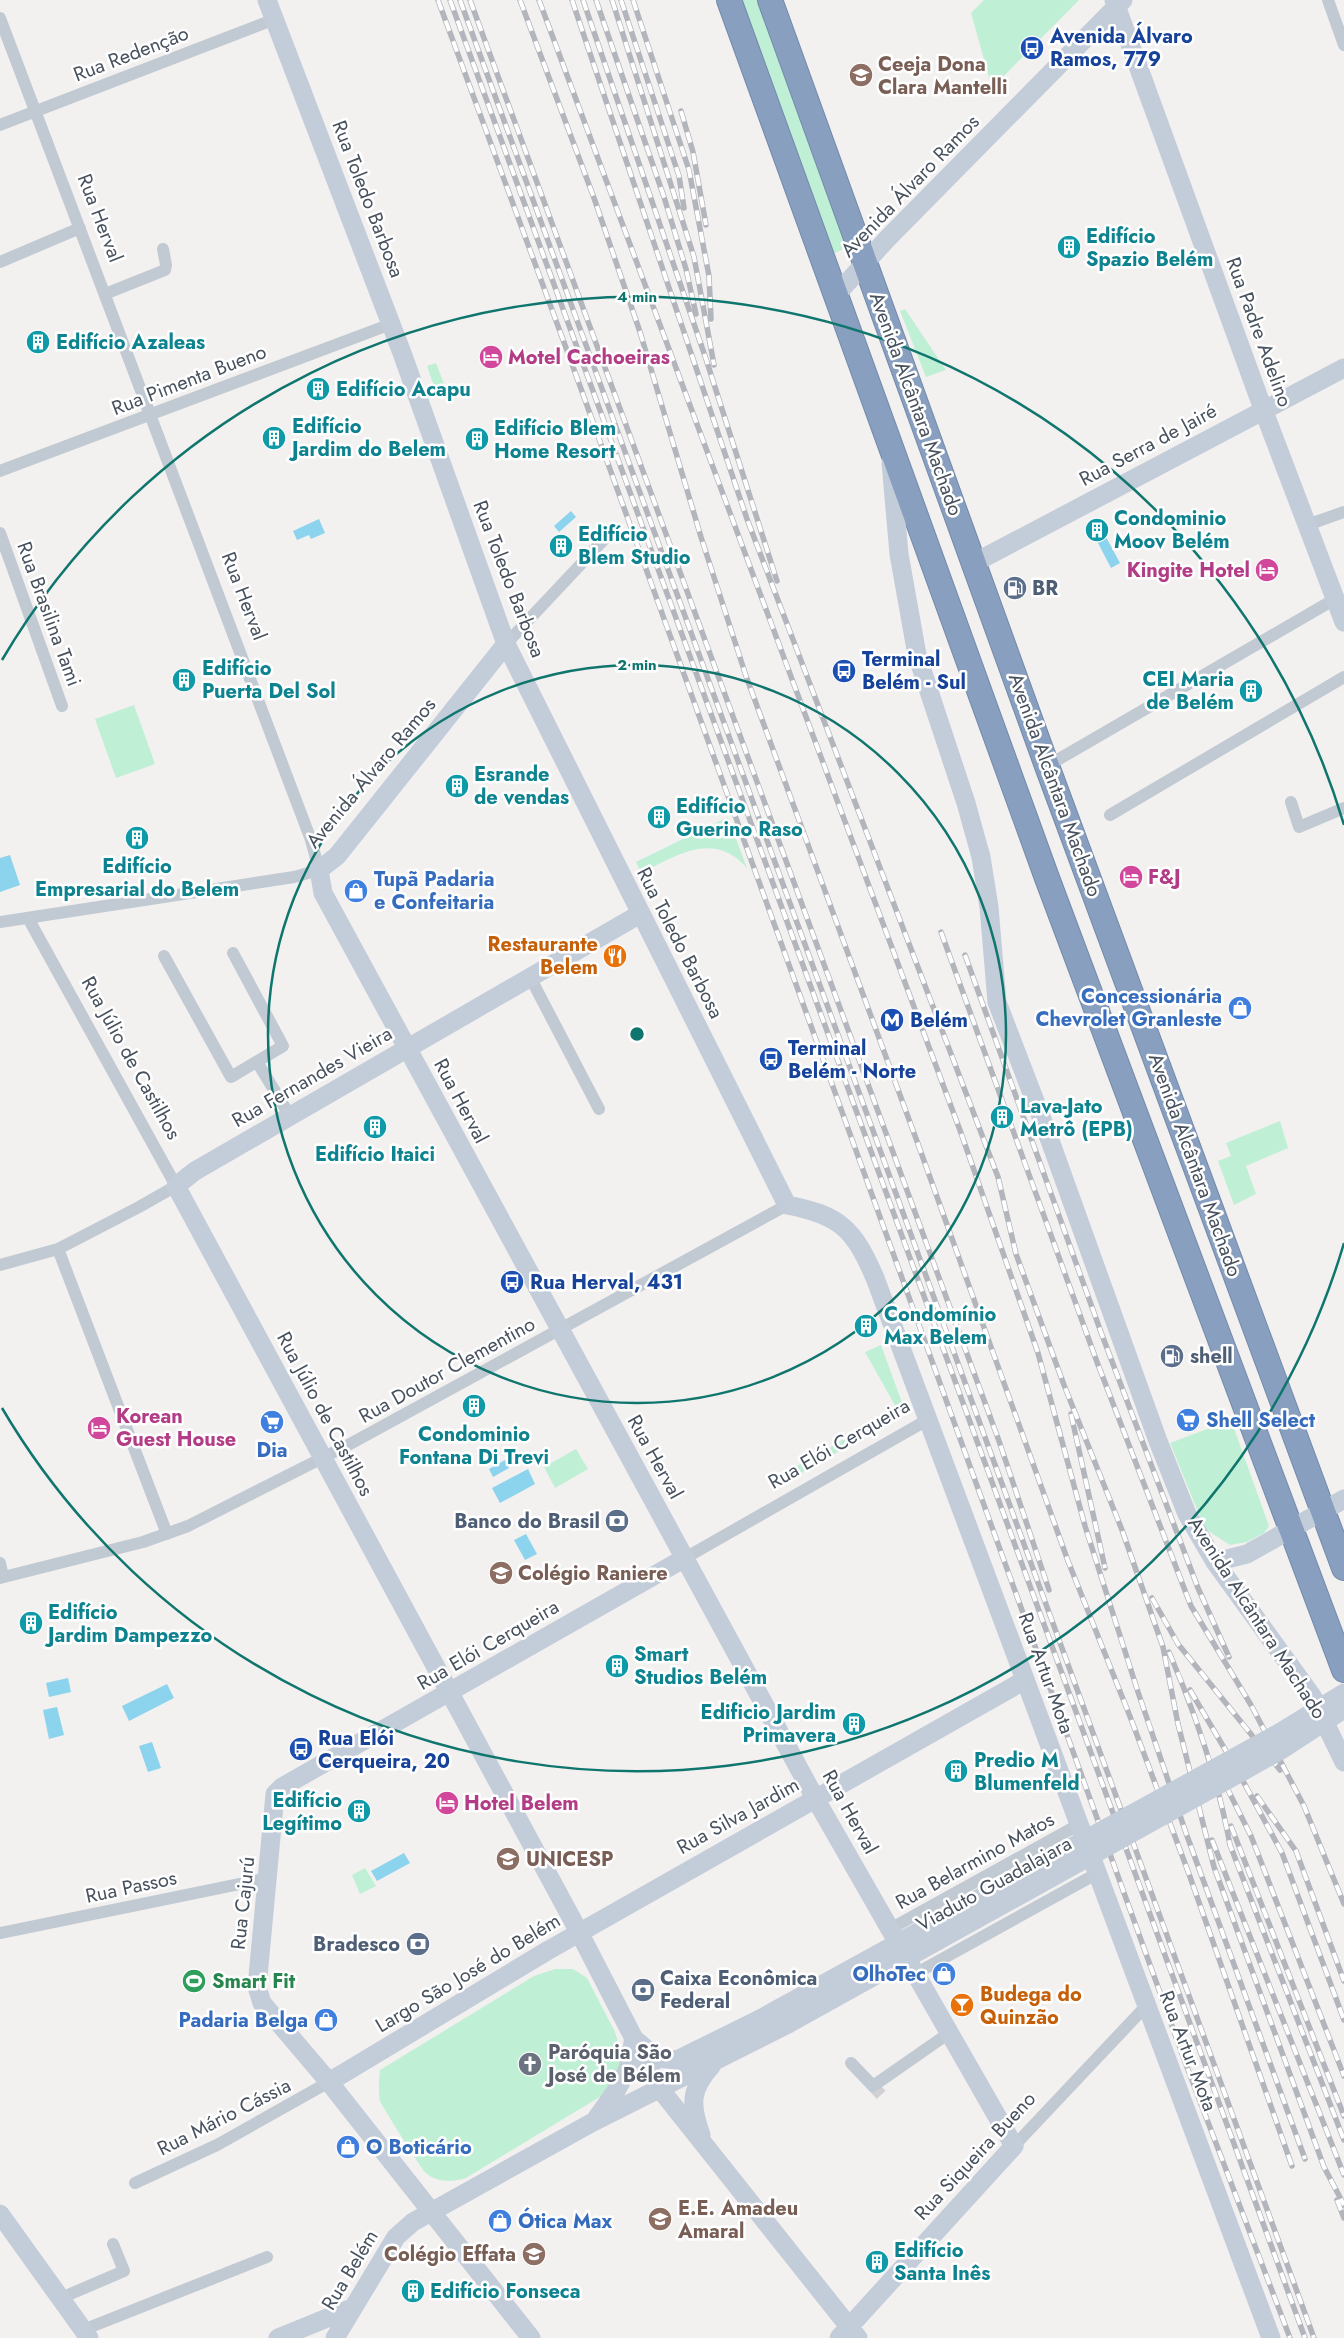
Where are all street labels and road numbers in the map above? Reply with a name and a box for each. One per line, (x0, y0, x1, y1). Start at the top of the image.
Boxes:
street label: Rua Redenção (69, 19, 193, 89)
street label: Avenida Álvaro Ramos (834, 108, 986, 264)
street label: Rua Toledo Barbosa (325, 116, 411, 282)
street label: Rua Herval (70, 170, 130, 266)
street label: Rua Padre Adelino (1218, 253, 1300, 411)
street label: Avenida Alcântara Machado (862, 288, 970, 520)
street label: Rua Pimenta Bueno (107, 337, 271, 423)
street label: Rua Serra de Jairé (1074, 396, 1222, 494)
street label: Rua Toledo Barbosa (466, 496, 552, 662)
street label: Rua Brasilina Tami (9, 538, 89, 690)
street label: Rua Herval (214, 548, 274, 644)
street label: Avenida Alcântara Machado (1001, 669, 1109, 901)
street label: Avenida Álvaro Ramos (299, 691, 443, 855)
street label: Rua Toledo Barbosa (629, 862, 731, 1024)
street label: Rua Júlio de Castilhos (74, 971, 188, 1145)
street label: Rua Fernandes Vieira (227, 1019, 397, 1135)
street label: Avenida Alcântara Machado (1141, 1049, 1249, 1281)
street label: Rua Herval (427, 1053, 495, 1149)
street label: Rua Doutor Clementino (354, 1309, 540, 1431)
street label: Rua Júlio de Castilhos (269, 1327, 381, 1501)
street label: Rua Elói Cerqueira (763, 1392, 915, 1496)
street label: Rua Herval (620, 1410, 690, 1504)
street label: Avenida Alcântara Machado (1181, 1511, 1333, 1725)
street label: Rua Elói Cerqueira (412, 1593, 564, 1697)
street label: Rua Artur Mota (1011, 1608, 1081, 1738)
street label: Rua Herval (815, 1765, 885, 1859)
street label: Rua Silva Jardim (672, 1770, 804, 1862)
street label: Rua Belarmino Matos (890, 1805, 1060, 1917)
street label: Viaduto Guadalajara (911, 1829, 1077, 1939)
street label: Rua Cajurú (224, 1855, 262, 1951)
street label: Rua Passos (83, 1863, 179, 1911)
street label: Largo São José do Belém (370, 1906, 566, 2040)
street label: Rua Artur Mota (1152, 1986, 1224, 2116)
street label: Rua Mário Cássia (152, 2071, 296, 2163)
street label: Rua Siqueira Bueno (908, 2085, 1043, 2227)
street label: Rua Belém (315, 2224, 385, 2316)

